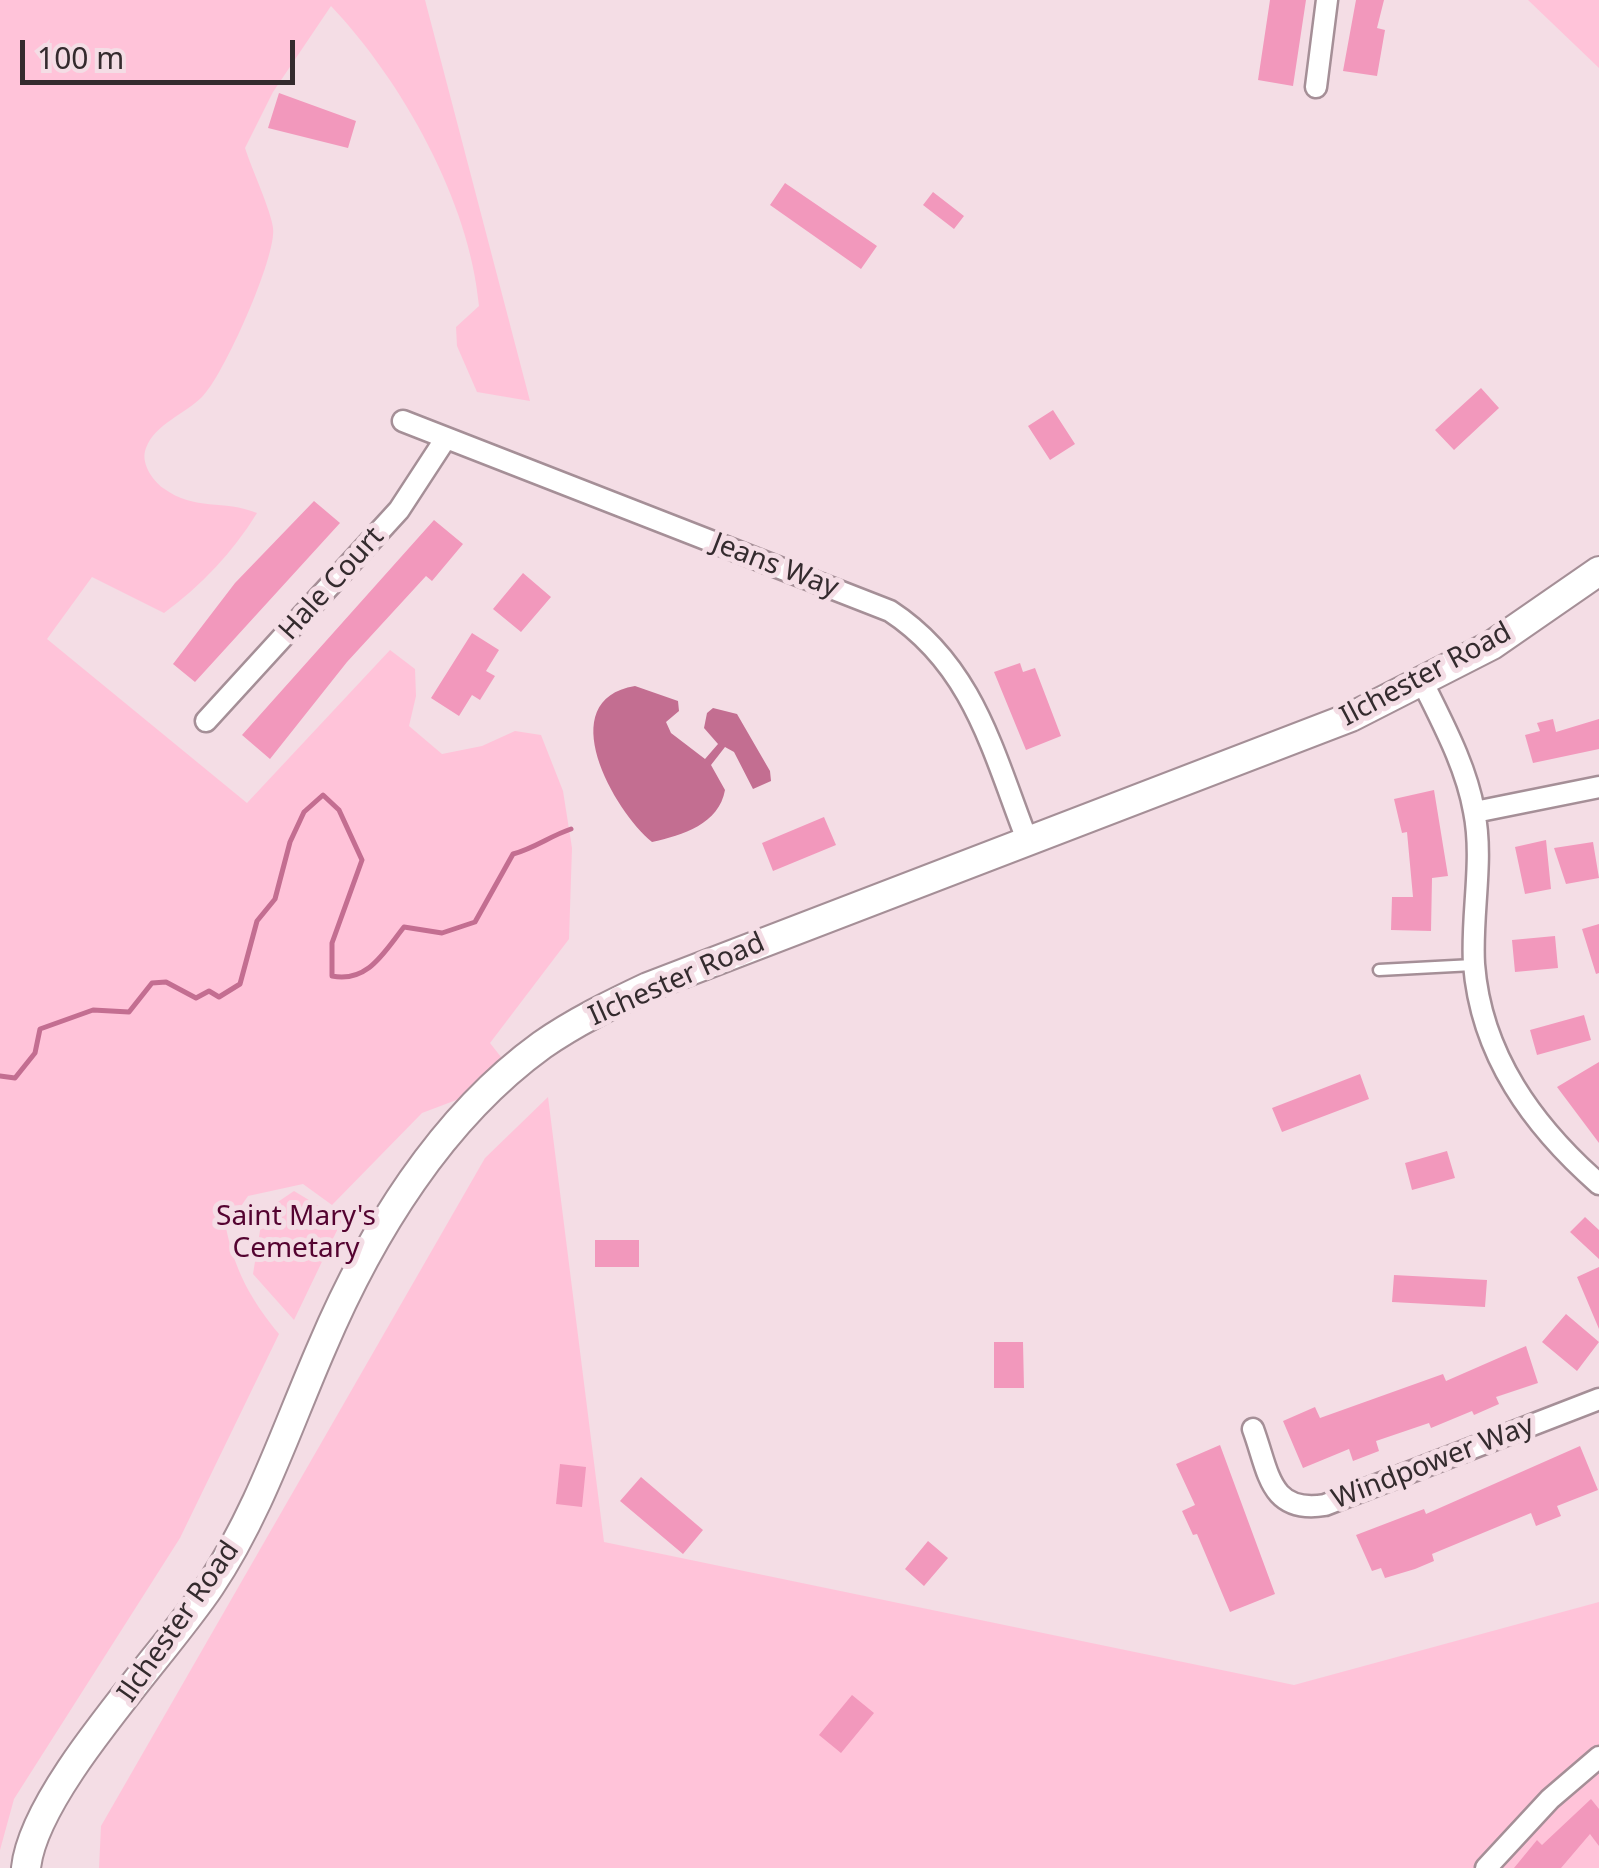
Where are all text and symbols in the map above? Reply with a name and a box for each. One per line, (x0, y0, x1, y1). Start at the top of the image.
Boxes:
scale bar (25, 20, 300, 82)
text: 100 m (37, 37, 124, 78)
street label: Hale Court (273, 521, 391, 647)
street label: Jeans Way (707, 527, 843, 605)
street label: Ilchester Road (1335, 616, 1517, 734)
street label: Ilchester Road (584, 926, 770, 1034)
park label: Saint Mary's Cemetary (216, 1200, 376, 1266)
street label: Windpower Way (1327, 1409, 1539, 1517)
street label: Ilchester Road (111, 1535, 247, 1709)

